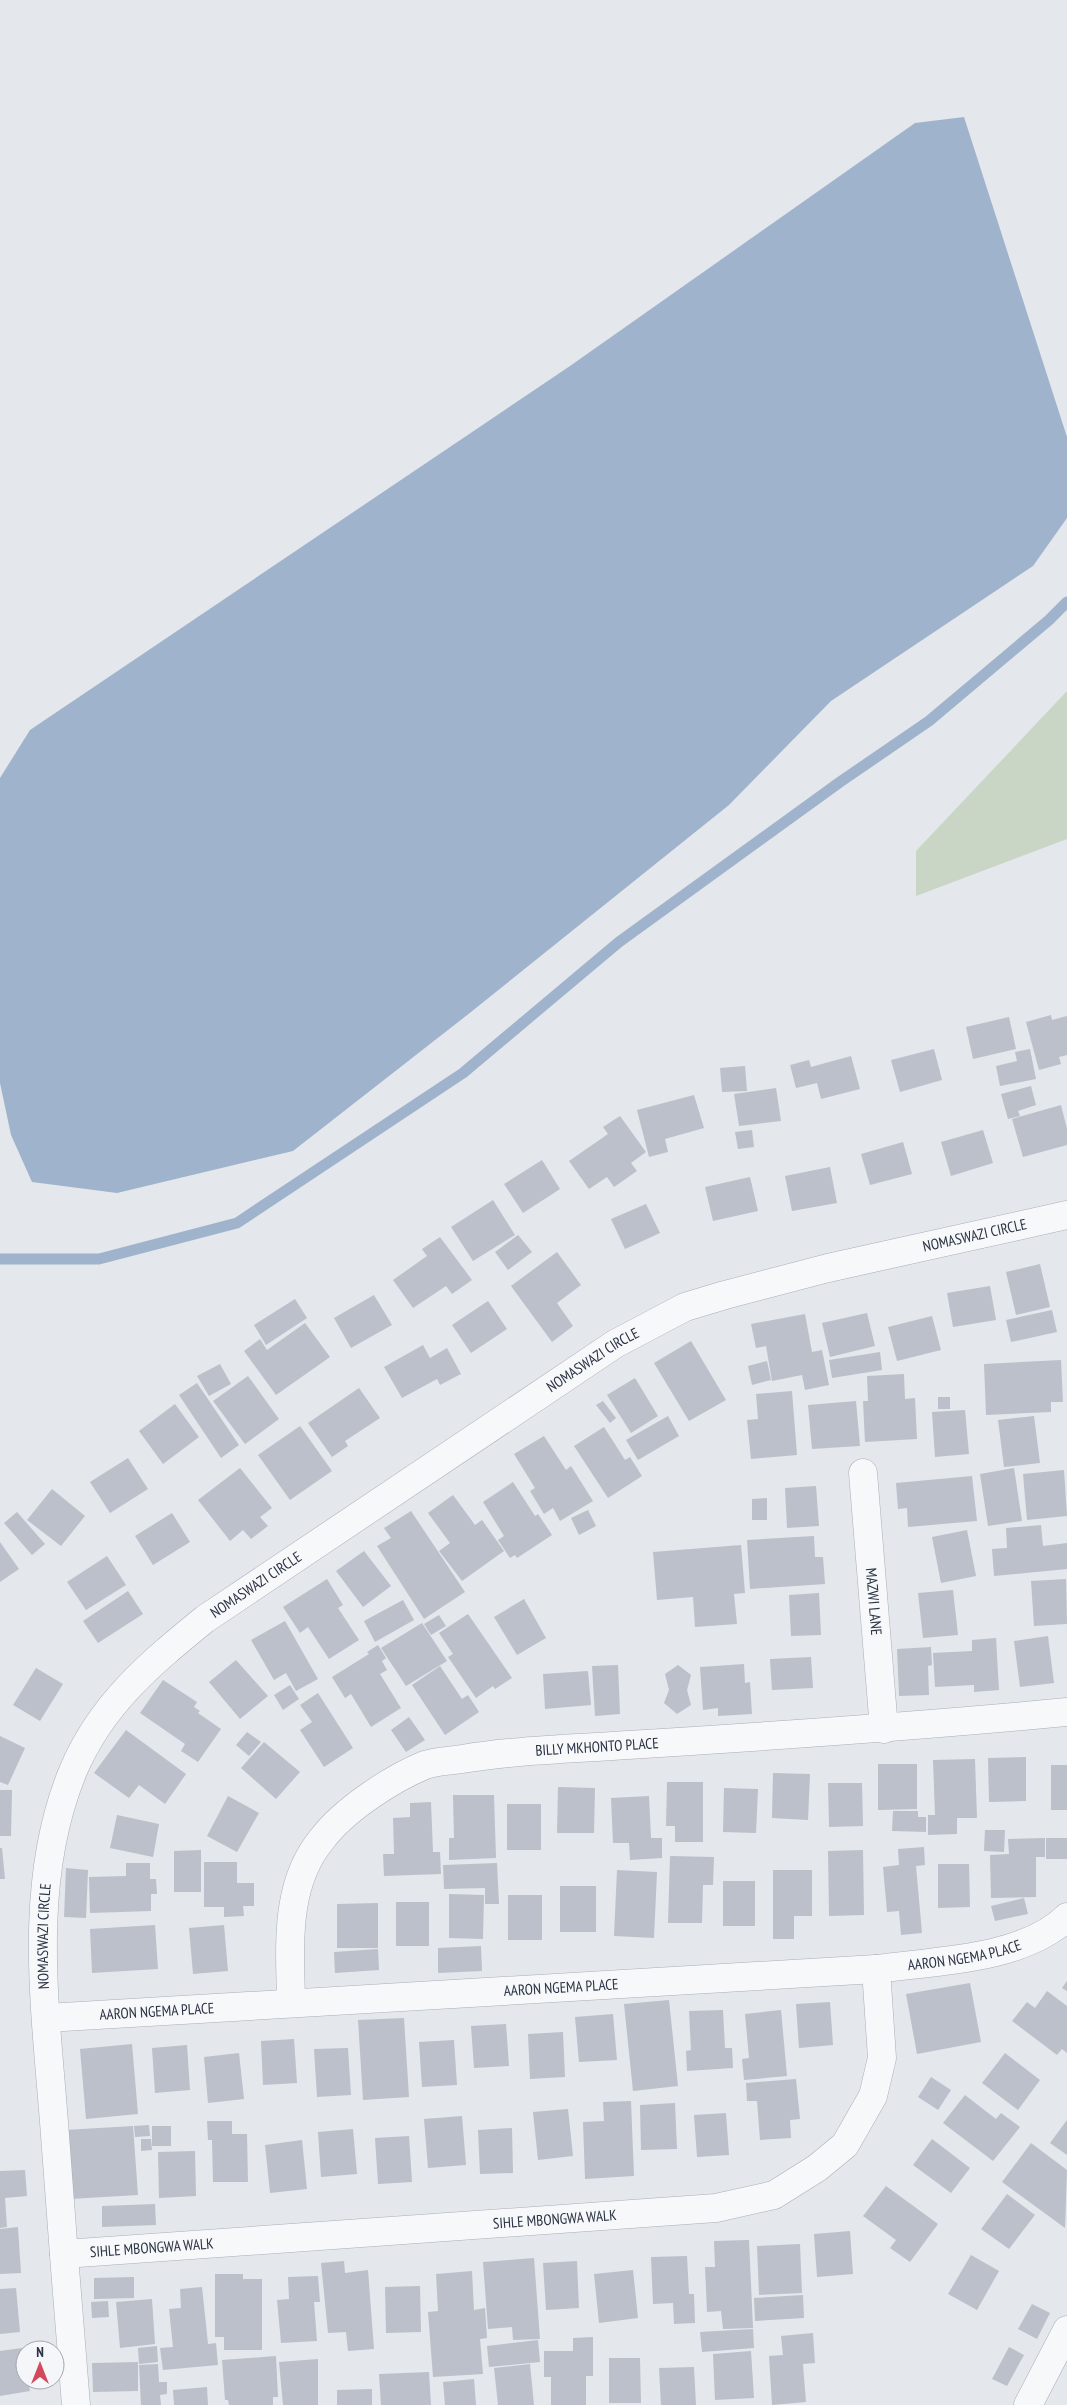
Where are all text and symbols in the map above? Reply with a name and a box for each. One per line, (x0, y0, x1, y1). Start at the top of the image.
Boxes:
street label: NOMASWAZI CIRCLE (921, 1214, 1028, 1256)
street label: NOMASWAZI CIRCLE (543, 1323, 642, 1396)
street label: NOMASWAZI CIRCLE (206, 1547, 305, 1622)
street label: MAZWI LANE (862, 1567, 886, 1636)
street label: BILLY MKHONTO PLACE (535, 1733, 659, 1760)
street label: NOMASWAZI CIRCLE (33, 1882, 55, 1990)
street label: AARON NGEMA PLACE (907, 1935, 1024, 1974)
street label: AARON NGEMA PLACE (503, 1974, 619, 2000)
street label: AARON NGEMA PLACE (99, 1998, 215, 2024)
street label: SIHLE MBONGWA WALK (492, 2205, 618, 2233)
street label: SIHLE MBONGWA WALK (89, 2233, 215, 2261)
north arrow (15, 2340, 65, 2390)
text: N (36, 2343, 44, 2361)

